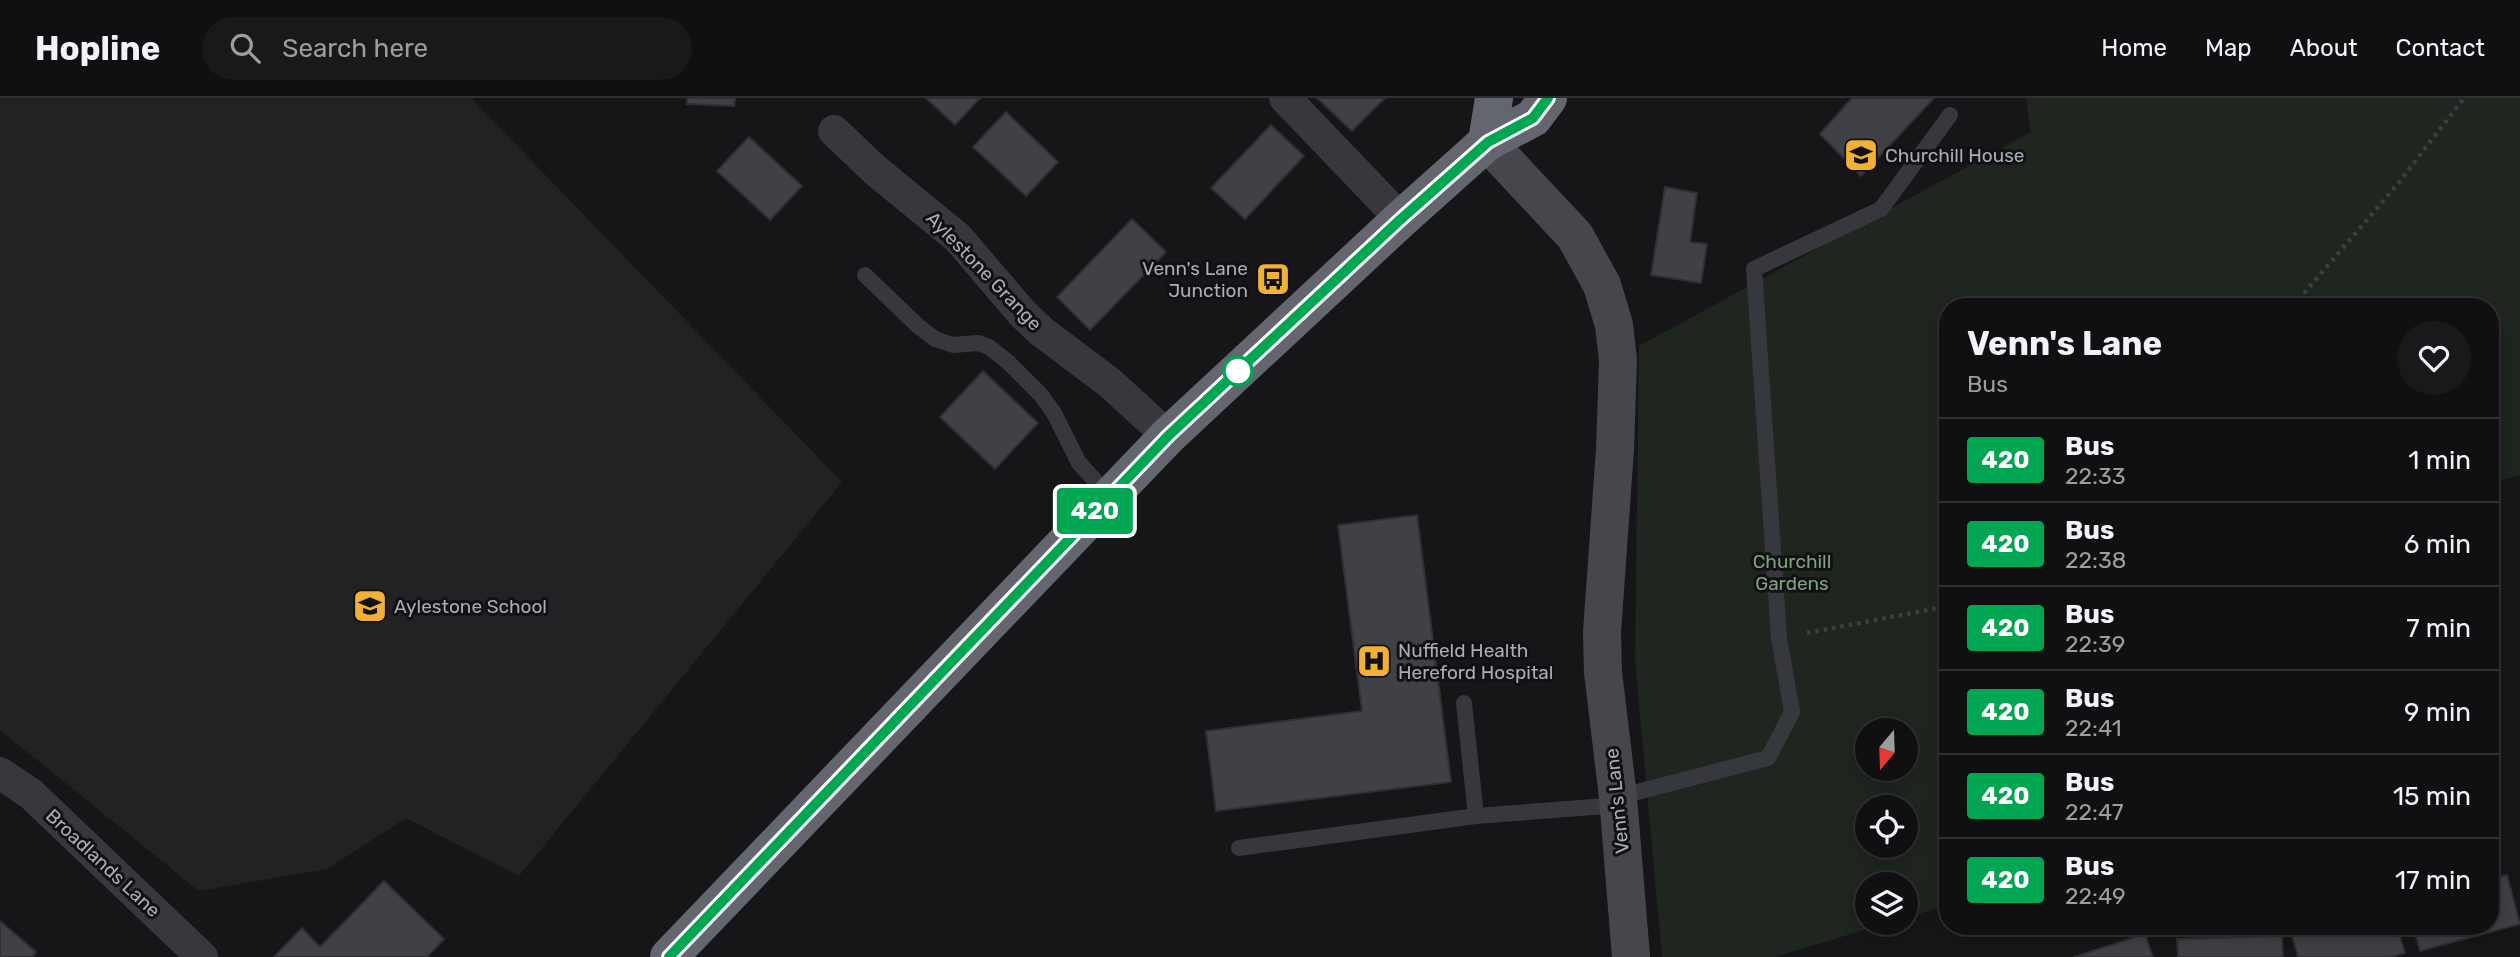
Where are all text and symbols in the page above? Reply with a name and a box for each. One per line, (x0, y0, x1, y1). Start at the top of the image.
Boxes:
search box (202, 17, 692, 80)
text: Hopline (35, 29, 160, 68)
icon: search (226, 29, 264, 67)
text: Search here (282, 33, 428, 64)
text: Home (2101, 34, 2167, 62)
text: Map (2205, 34, 2252, 62)
text: About (2290, 34, 2358, 62)
text: Contact (2396, 34, 2485, 62)
school or university icon: Churchill House (1842, 136, 1880, 174)
place label: Churchill House (1885, 144, 2024, 167)
street label: Aylestone Grange (921, 207, 1047, 335)
place label: Venn's Lane Junction (1142, 257, 1248, 302)
bus stop icon: Venn's Lane Junction (1254, 260, 1292, 298)
button: heart (2397, 321, 2471, 395)
text: Venn's Lane (1967, 324, 2162, 363)
unlabelled marker (1223, 356, 1253, 386)
text: Bus (1967, 370, 2008, 398)
text: Bus (2065, 431, 2114, 462)
text: 1 min (2408, 445, 2471, 476)
text: 420 (1981, 446, 2030, 474)
text: 22:33 (2065, 462, 2126, 490)
line badge: 420 (1055, 488, 1135, 534)
text: 420 (1071, 497, 1119, 525)
text: Bus (2065, 515, 2114, 546)
text: 6 min (2404, 529, 2471, 560)
text: 420 (1981, 530, 2030, 558)
text: 22:38 (2065, 546, 2126, 574)
park label: Churchill Gardens (1753, 550, 1831, 595)
school or university icon: Aylestone School (351, 587, 389, 625)
place label: Aylestone School (394, 595, 547, 618)
text: Bus (2065, 599, 2114, 630)
text: 7 min (2406, 613, 2471, 644)
text: 420 (1981, 614, 2030, 642)
text: 22:39 (2065, 630, 2125, 658)
place label: Nuffield Health Hereford Hospital (1398, 639, 1553, 684)
hospital icon: Nuffield Health Hereford Hospital (1355, 642, 1393, 680)
text: Bus (2065, 683, 2114, 714)
text: 9 min (2404, 697, 2471, 728)
text: 420 (1981, 698, 2030, 726)
text: 22:41 (2065, 714, 2122, 742)
north arrow (1855, 718, 1918, 780)
map controls (1855, 718, 1918, 935)
street label: Venn's Lane (1600, 747, 1634, 855)
text: Bus (2065, 767, 2114, 798)
text: 15 min (2393, 781, 2471, 812)
text: 420 (1981, 782, 2030, 810)
button: locate (1855, 795, 1918, 858)
text: 22:47 (2065, 798, 2124, 826)
street label: Broadlands Lane (41, 804, 165, 922)
text: Bus (2065, 851, 2114, 882)
text: 17 min (2395, 865, 2471, 896)
text: 420 (1981, 866, 2030, 894)
button: layers (1855, 872, 1918, 935)
text: 22:49 (2065, 882, 2126, 910)

